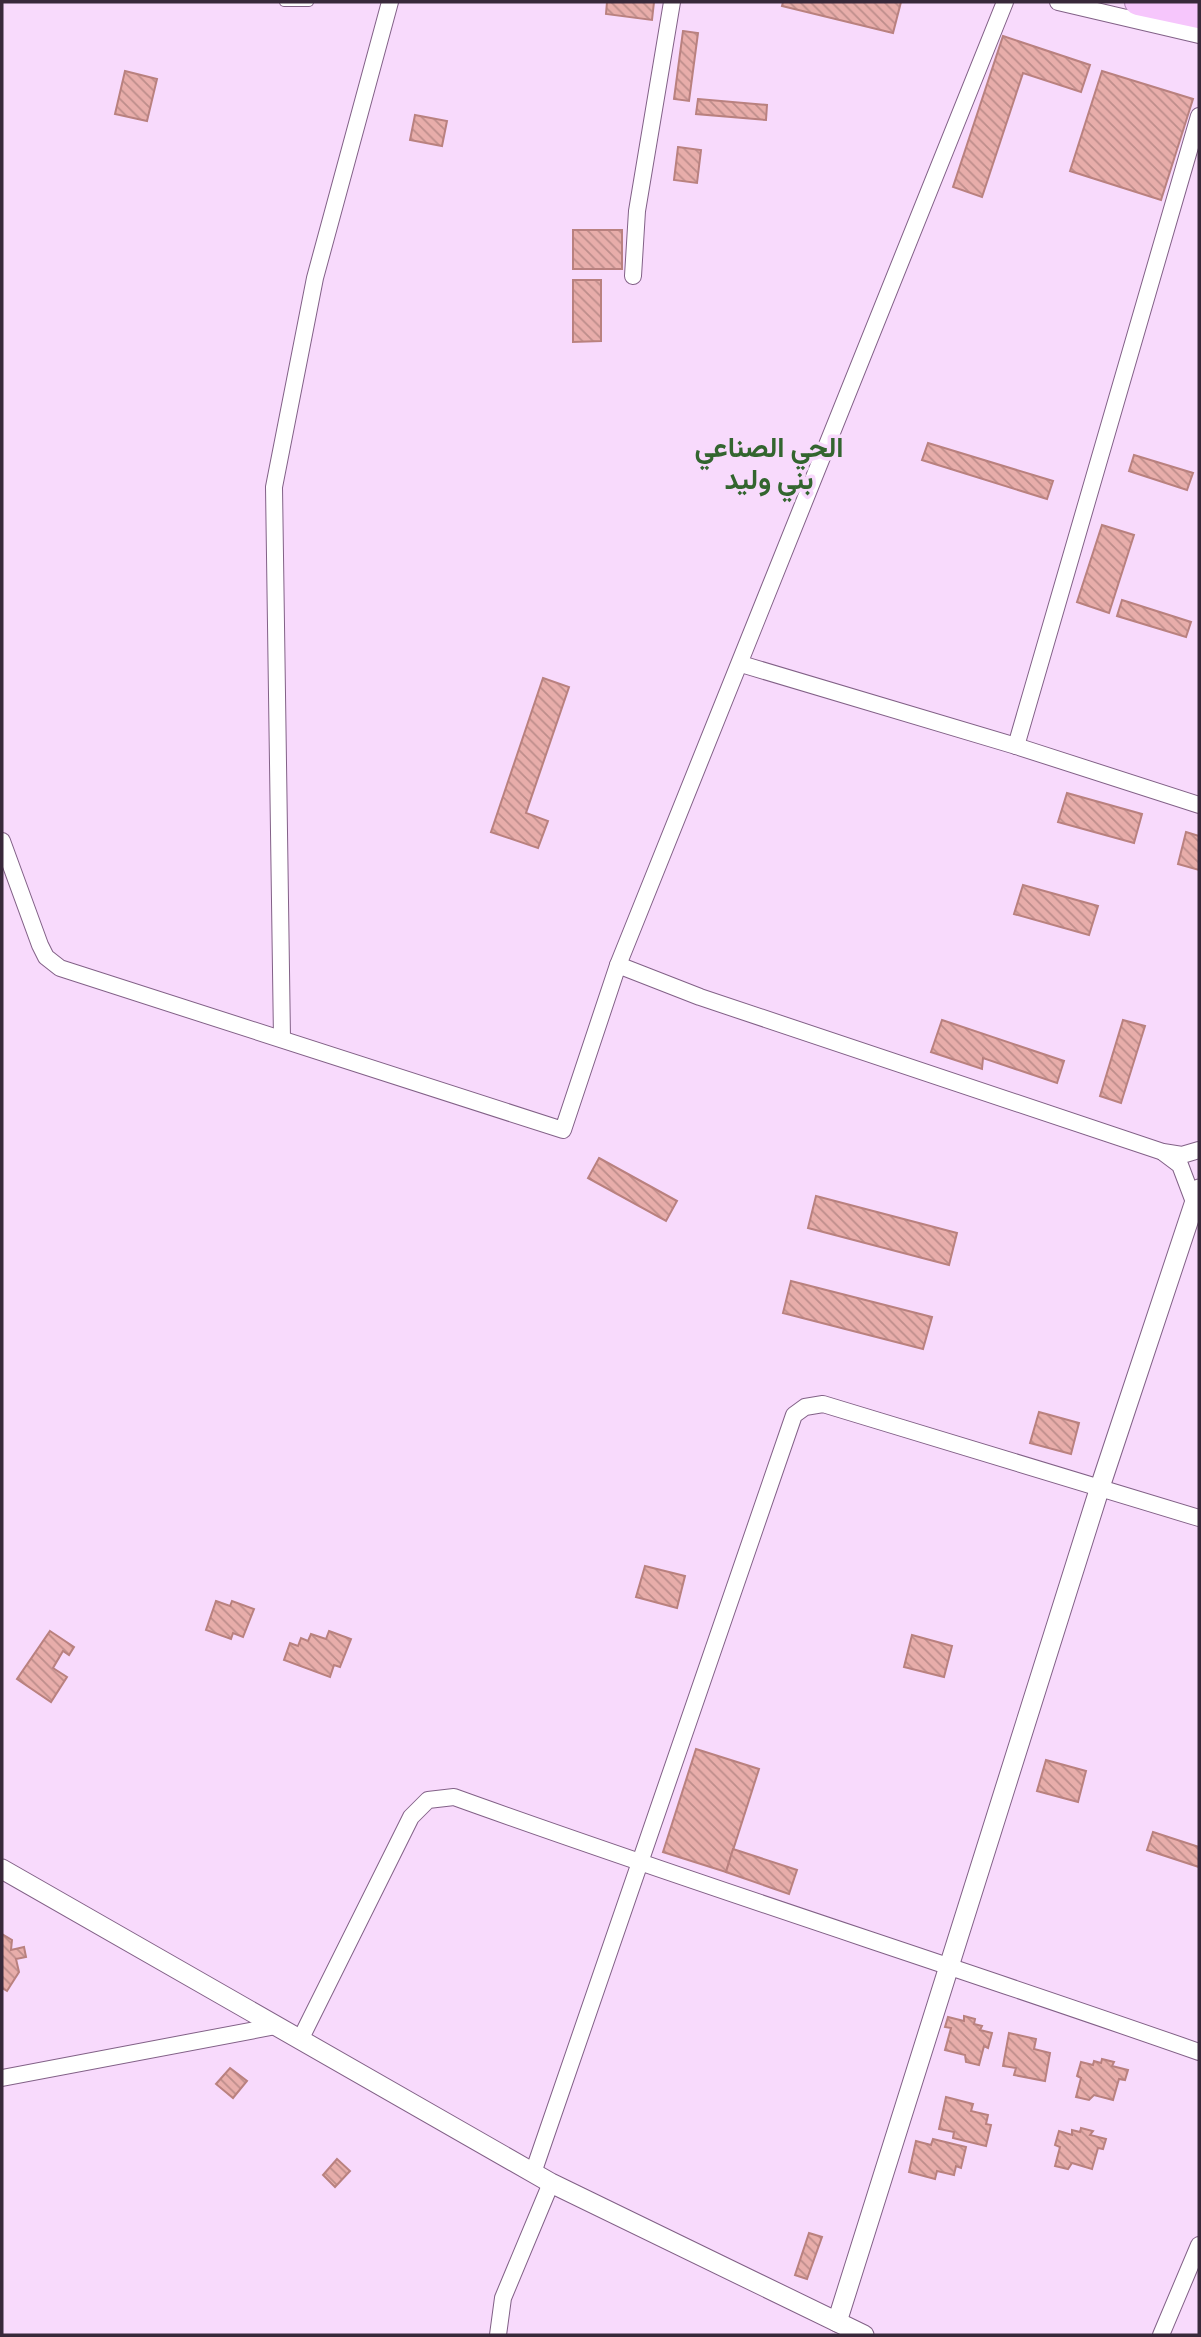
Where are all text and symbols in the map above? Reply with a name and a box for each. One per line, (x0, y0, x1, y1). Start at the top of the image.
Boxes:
district label: الحي الصناعي بني وليد (694, 431, 844, 503)

